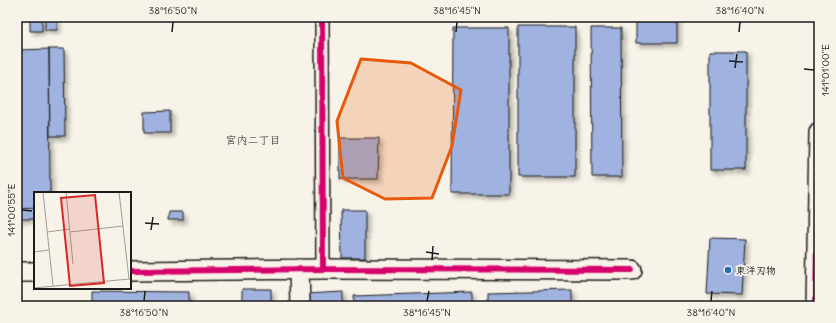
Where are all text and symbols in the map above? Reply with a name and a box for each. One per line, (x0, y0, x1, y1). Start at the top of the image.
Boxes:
text: 38°16'50"N (148, 4, 198, 17)
text: 38°16'45"N (433, 4, 481, 17)
text: 38°16'40"N (716, 4, 764, 17)
text: 141°01'00"E (819, 44, 832, 96)
district label: 宮内二丁目 (226, 133, 281, 147)
text: 141°00'55"E (5, 183, 18, 236)
inset map (34, 192, 131, 289)
place label: 東洋刃物 (736, 264, 776, 277)
marker: 東洋刃物 (723, 265, 733, 275)
text: 38°16'50"N (119, 306, 169, 319)
text: 38°16'45"N (403, 306, 451, 319)
text: 38°16'40"N (687, 306, 735, 319)

